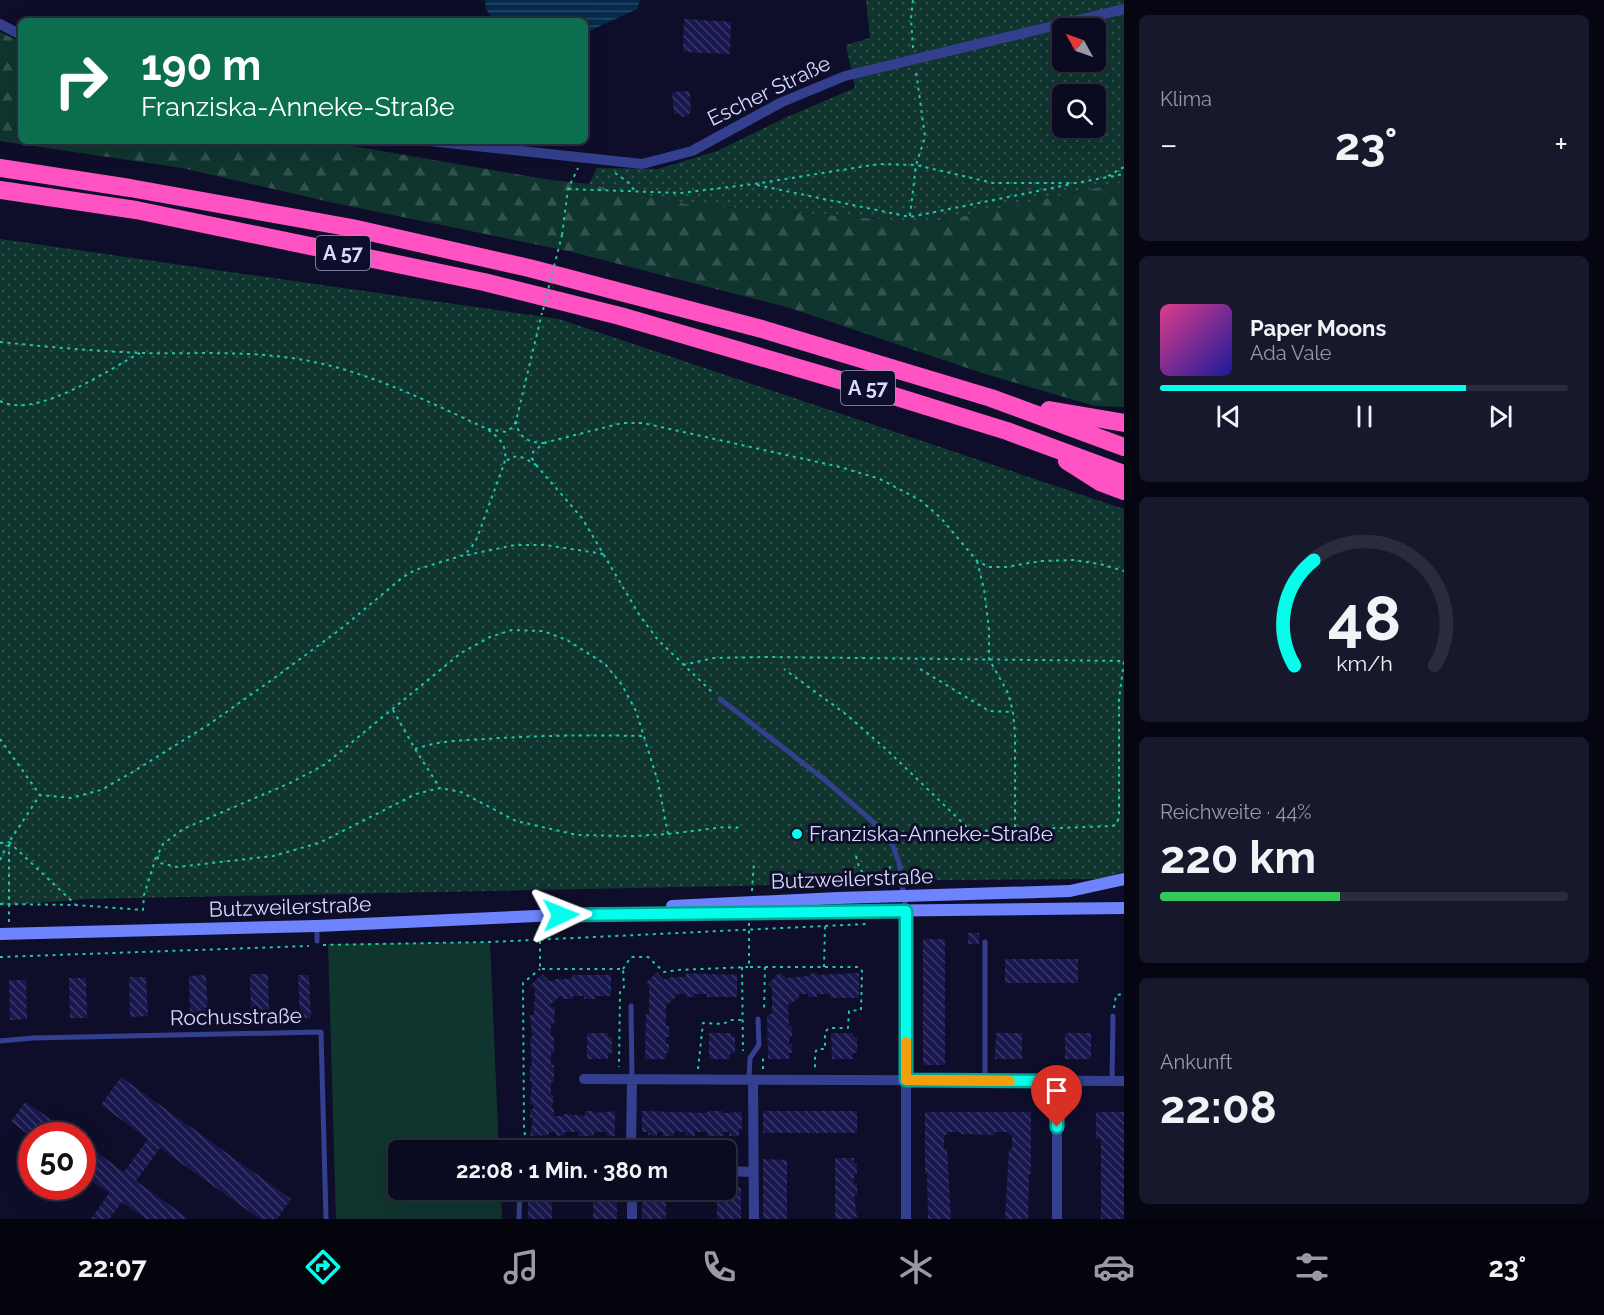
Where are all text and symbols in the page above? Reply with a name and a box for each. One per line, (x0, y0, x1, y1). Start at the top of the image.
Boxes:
north arrow (1052, 18, 1106, 72)
map controls (1052, 18, 1106, 138)
text: 190 m (141, 41, 261, 90)
icon: right (42, 42, 120, 120)
street label: Escher Straße (703, 50, 834, 131)
button: search (1052, 84, 1106, 138)
text: Klima (1160, 87, 1212, 111)
text: Franziska-Anneke-Straße (141, 91, 455, 122)
text: 23° (1335, 118, 1397, 171)
text: − (1160, 125, 1178, 164)
text: + (1554, 125, 1568, 164)
road number: A 57 (316, 236, 370, 270)
text: Paper Moons (1250, 315, 1386, 341)
text: Ada Vale (1250, 341, 1332, 365)
road number: A 57 (841, 371, 895, 405)
icon: previous (1212, 400, 1245, 433)
icon: pause (1348, 400, 1381, 433)
icon: next (1484, 400, 1517, 433)
text: 48 (1327, 582, 1401, 656)
text: km/h (1336, 652, 1392, 677)
text: Reichweite · 44% (1160, 800, 1312, 824)
place label: Franziska-Anneke-Straße (809, 821, 1053, 846)
marker: Franziska-Anneke-Straße (790, 827, 804, 841)
text: 220 km (1160, 831, 1316, 884)
street label: Butzweilerstraße (770, 863, 934, 894)
position arrow (529, 883, 593, 947)
street label: Butzweilerstraße (208, 891, 372, 922)
street label: Rochusstraße (170, 1003, 302, 1030)
text: Ankunft (1160, 1050, 1233, 1074)
pin (1031, 1065, 1082, 1127)
icon: arrive (1040, 1074, 1073, 1107)
text: 22:08 (1160, 1081, 1277, 1134)
speed limit sign: 50 (18, 1122, 96, 1200)
text: 22:08 · 1 Min. · 380 m (456, 1157, 668, 1183)
icon: directions (302, 1246, 344, 1288)
icon: music (500, 1246, 542, 1288)
icon: phone (698, 1246, 740, 1288)
icon: climate (895, 1246, 937, 1288)
icon: car (1093, 1246, 1135, 1288)
icon: filters (1291, 1246, 1333, 1288)
text: 22:07 (78, 1252, 147, 1283)
text: 23° (1489, 1252, 1526, 1283)

